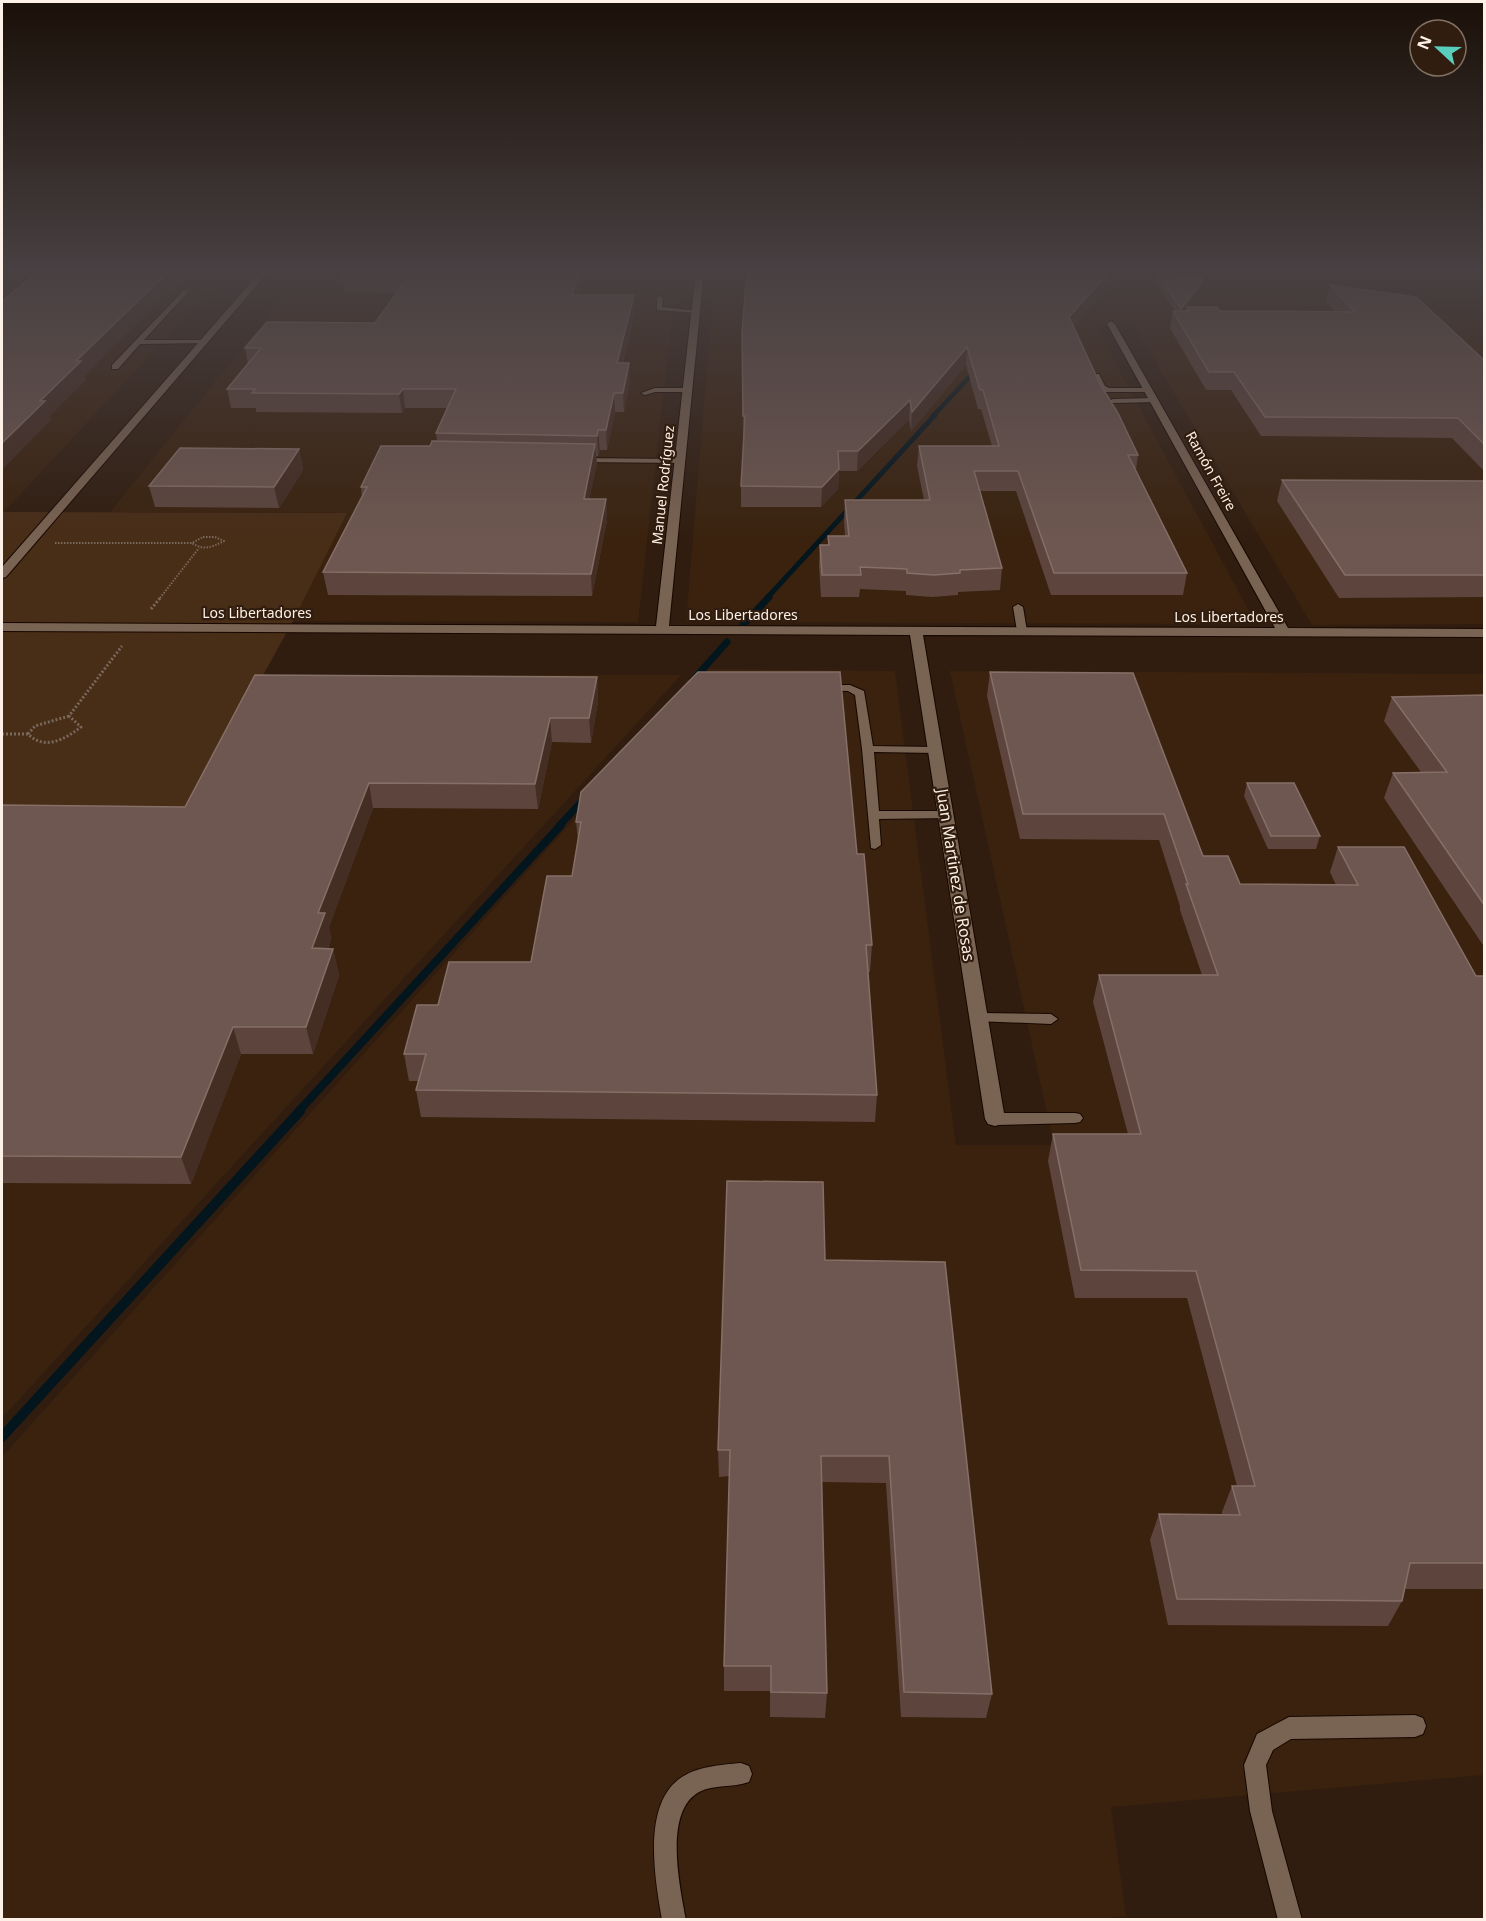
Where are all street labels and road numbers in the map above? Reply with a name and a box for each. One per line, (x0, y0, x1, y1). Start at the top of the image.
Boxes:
street label: Manuel Rodríguez (647, 424, 678, 546)
street label: Ramón Freire (1182, 428, 1241, 514)
street label: Los Libertadores (202, 603, 312, 622)
street label: Los Libertadores (688, 605, 798, 624)
street label: Los Libertadores (1174, 607, 1284, 626)
street label: Juan Martinez de Rosas (931, 785, 981, 963)

